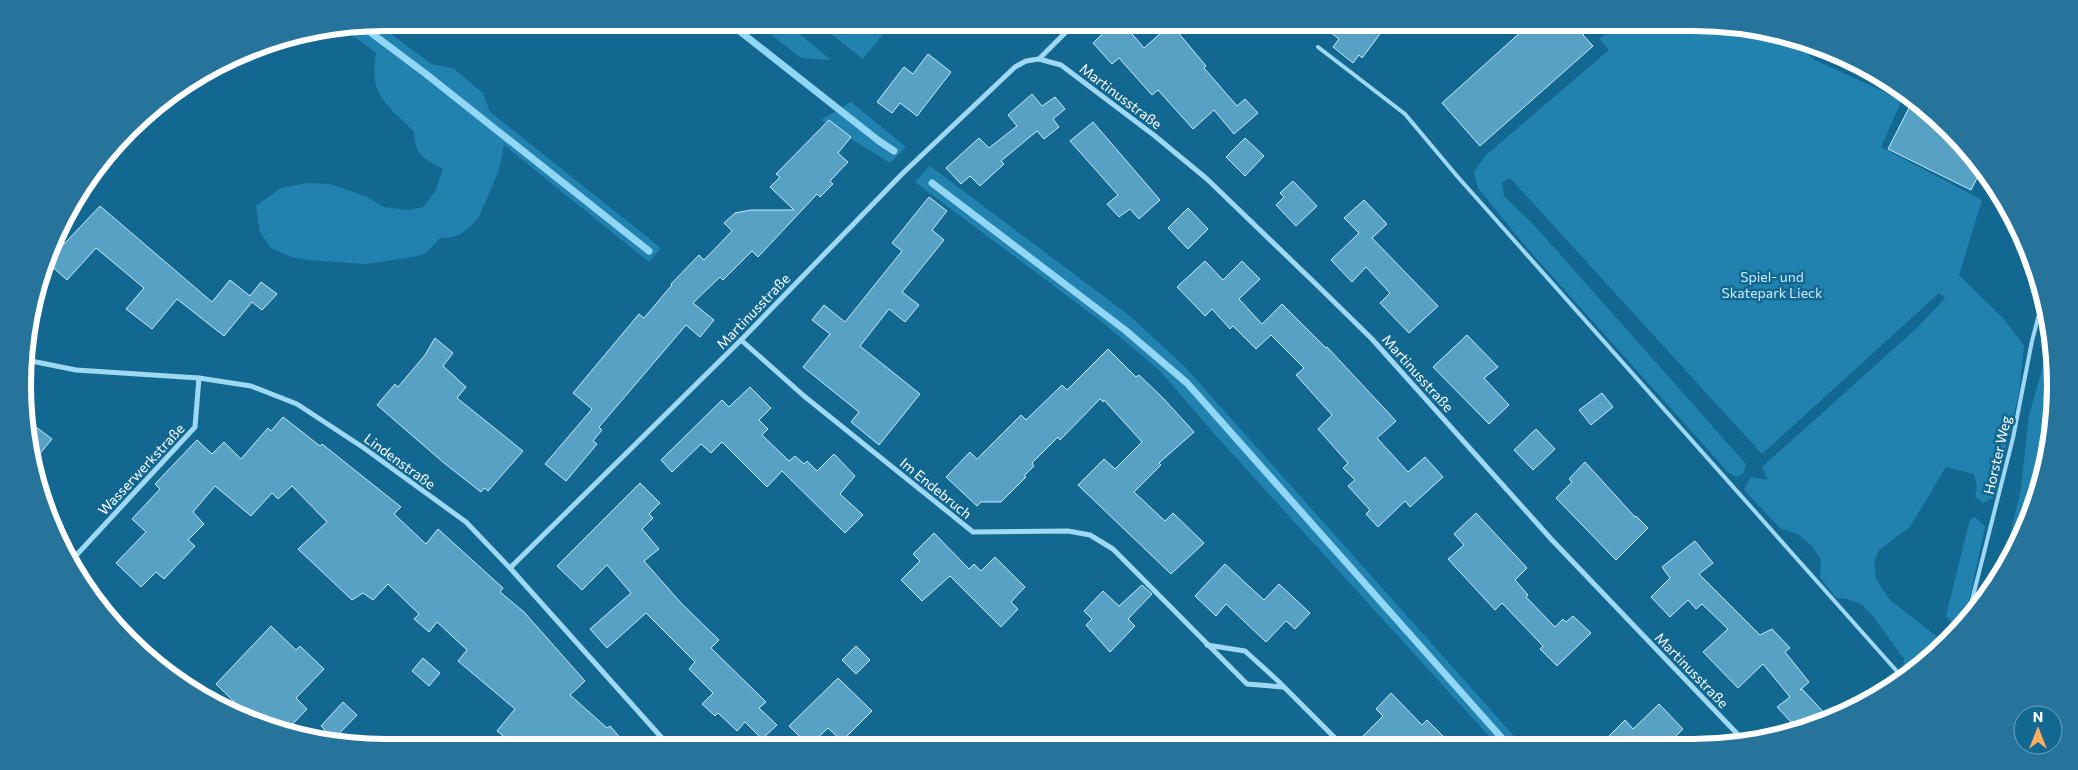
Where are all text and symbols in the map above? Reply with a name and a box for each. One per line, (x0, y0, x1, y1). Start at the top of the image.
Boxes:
street label: Martinusstraße (1077, 60, 1165, 132)
park label: Spiel- und Skatepark Lieck (1721, 268, 1823, 301)
street label: Martinusstraße (713, 270, 793, 352)
street label: Martinusstraße (1379, 331, 1457, 415)
street label: Horster Weg (1980, 414, 2014, 496)
street label: Wasserwerkstraße (94, 420, 188, 518)
street label: Lindenstraße (361, 429, 439, 493)
street label: Im Endebruch (897, 454, 975, 522)
street label: Martinusstraße (1652, 629, 1732, 711)
north arrow (2013, 705, 2063, 755)
text: N (2033, 708, 2043, 725)

